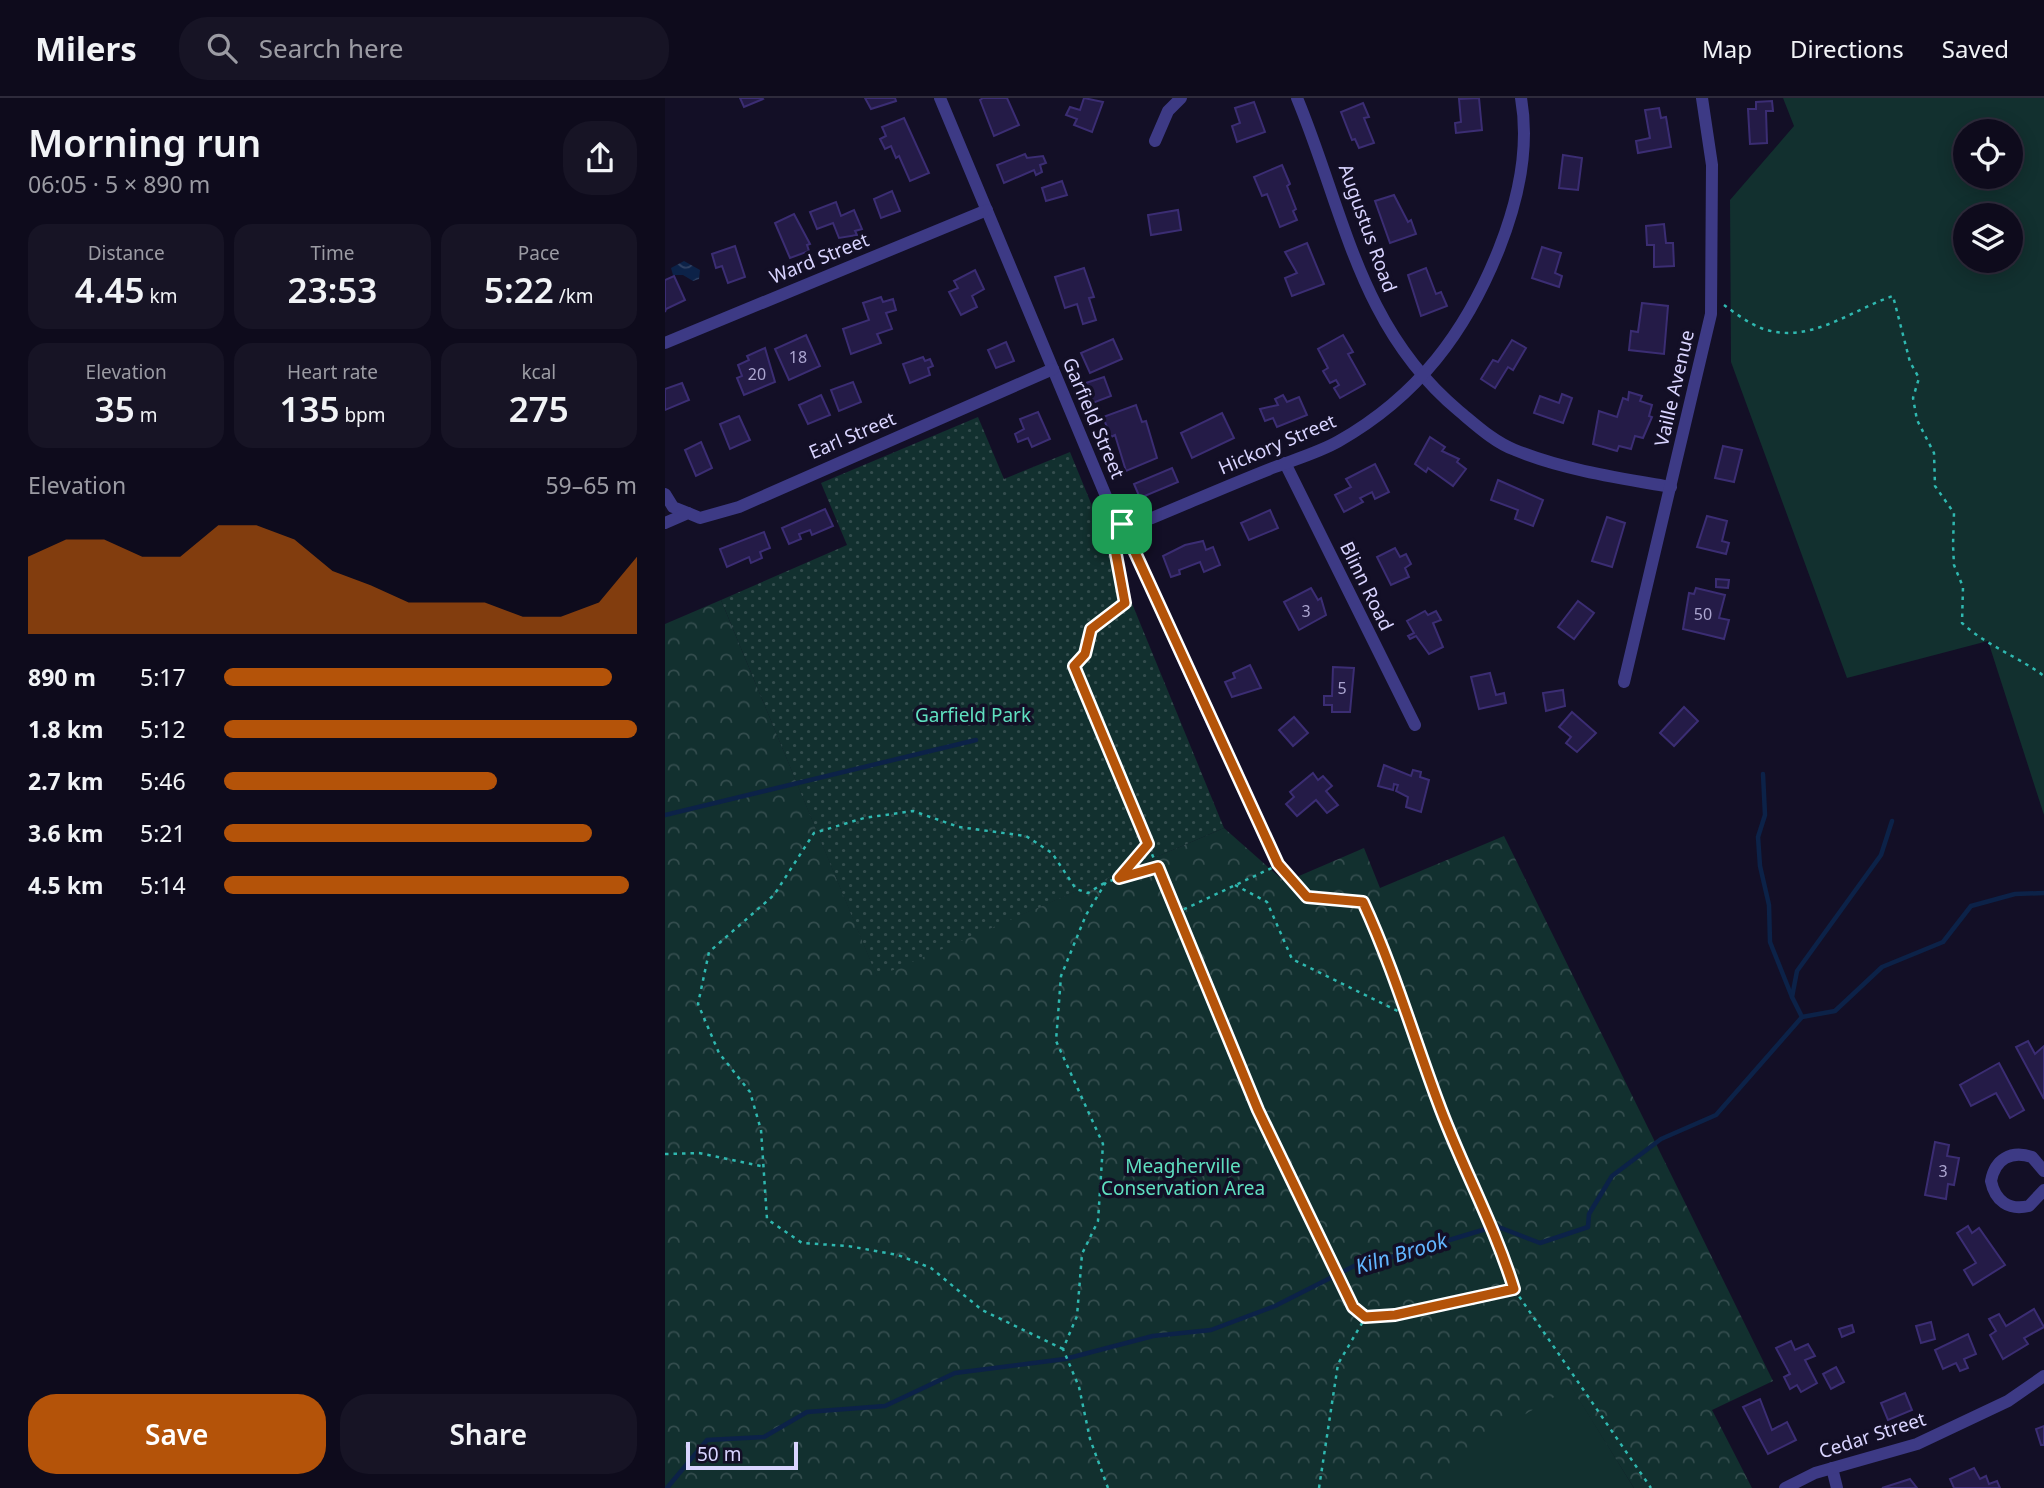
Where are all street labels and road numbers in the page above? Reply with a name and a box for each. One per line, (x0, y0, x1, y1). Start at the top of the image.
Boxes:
street label: Augustus Road (1333, 160, 1403, 296)
street label: Ward Street (765, 226, 873, 290)
street label: Vaille Avenue (1648, 327, 1700, 449)
street label: Garfield Street (1057, 354, 1131, 483)
street label: Earl Street (805, 405, 900, 465)
street label: Hickory Street (1214, 408, 1340, 480)
street label: Blinn Road (1334, 537, 1400, 635)
street label: Cedar Street (1815, 1405, 1929, 1464)

